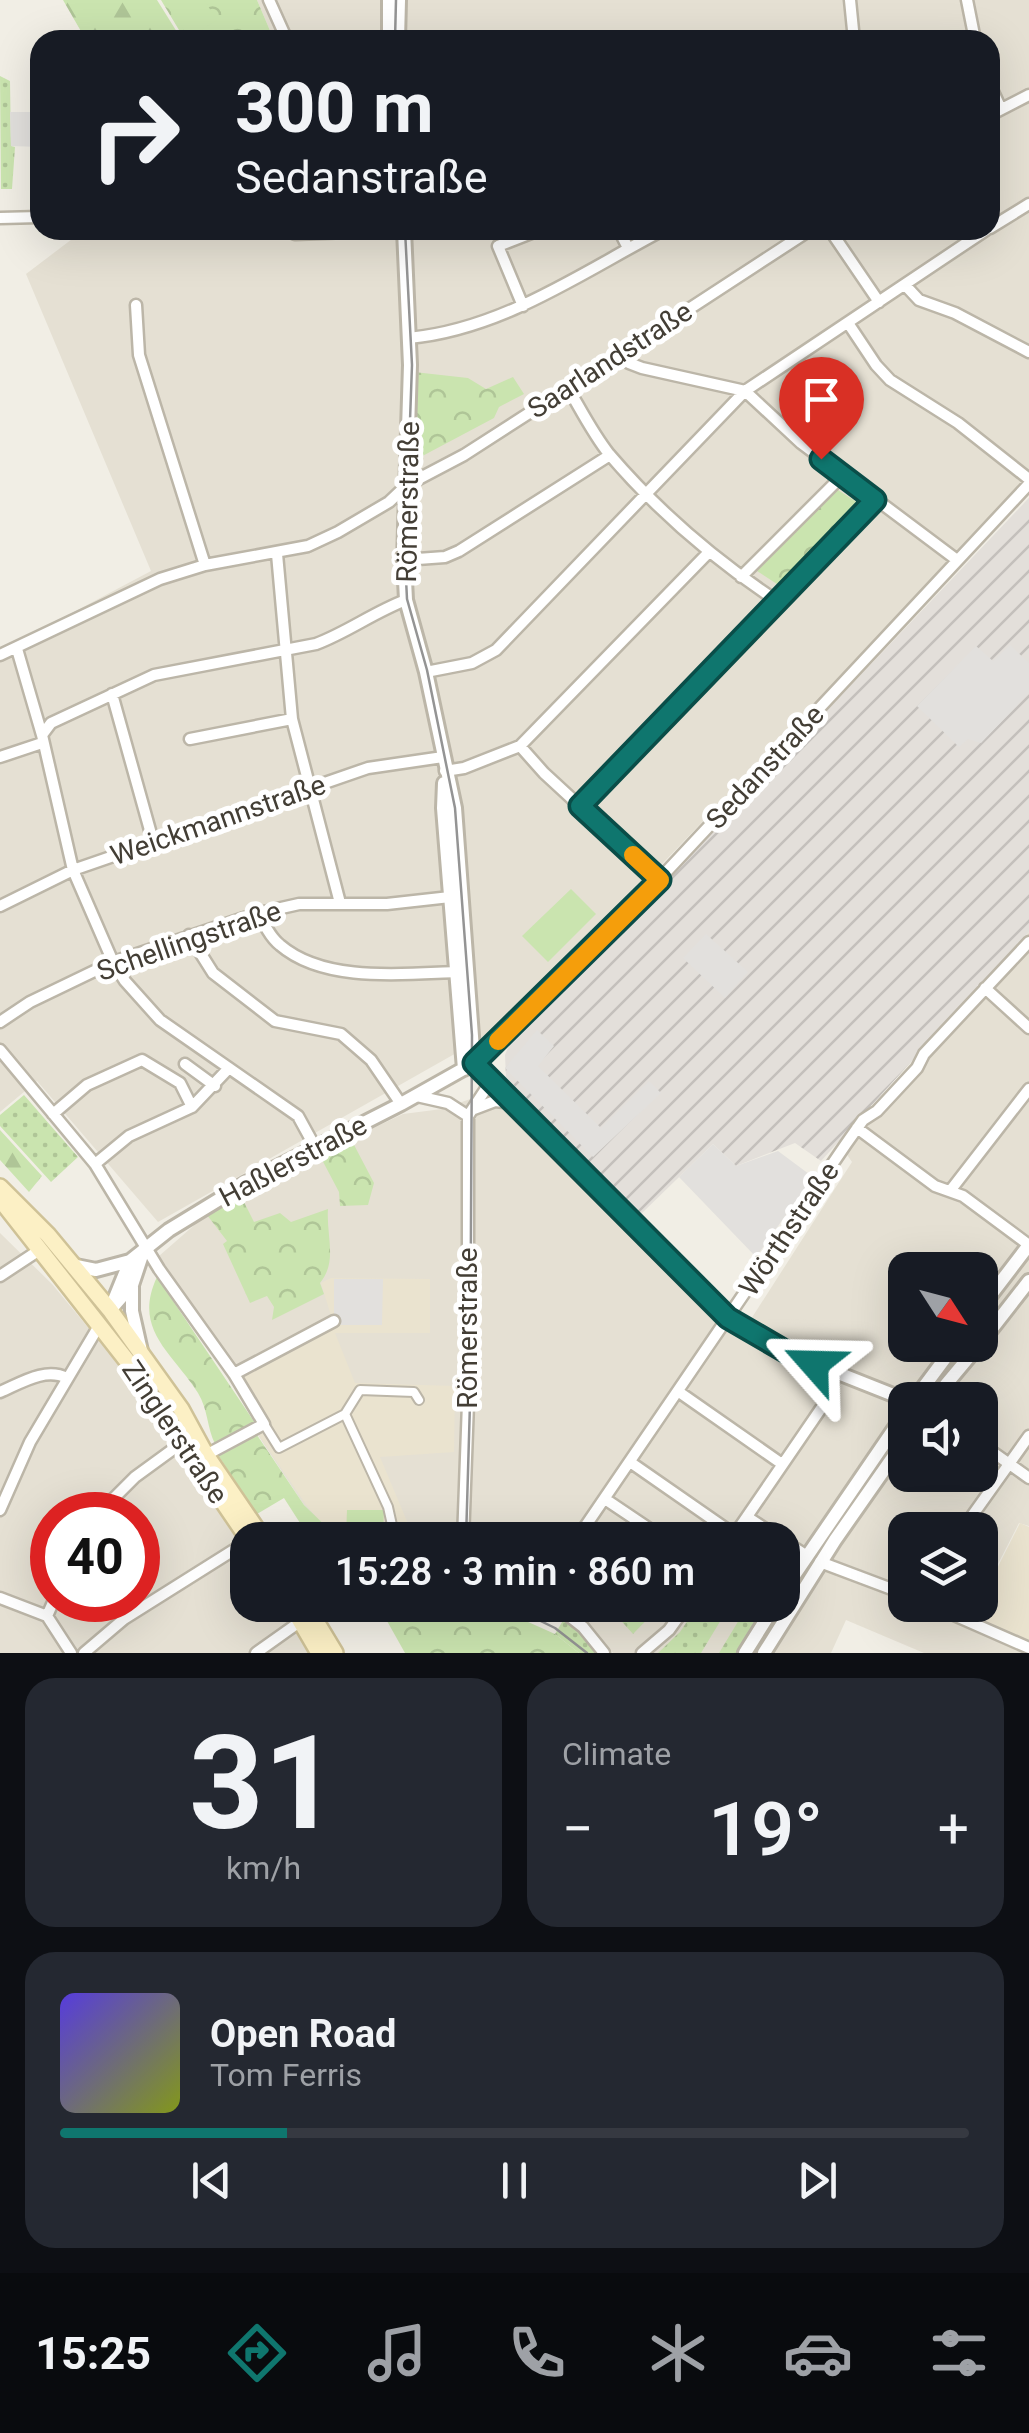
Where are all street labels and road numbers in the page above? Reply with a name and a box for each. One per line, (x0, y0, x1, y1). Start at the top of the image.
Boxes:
street label: Saarlandstraße (522, 295, 698, 425)
street label: Römerstraße (390, 421, 426, 583)
street label: Sedanstraße (699, 698, 831, 836)
street label: Weickmannstraße (106, 768, 330, 872)
street label: Schellingstraße (93, 894, 285, 988)
street label: Haßlerstraße (214, 1108, 372, 1214)
street label: Wörthstraße (732, 1156, 846, 1302)
street label: Römerstraße (451, 1247, 484, 1409)
street label: Zinglerstraße (115, 1354, 235, 1510)

